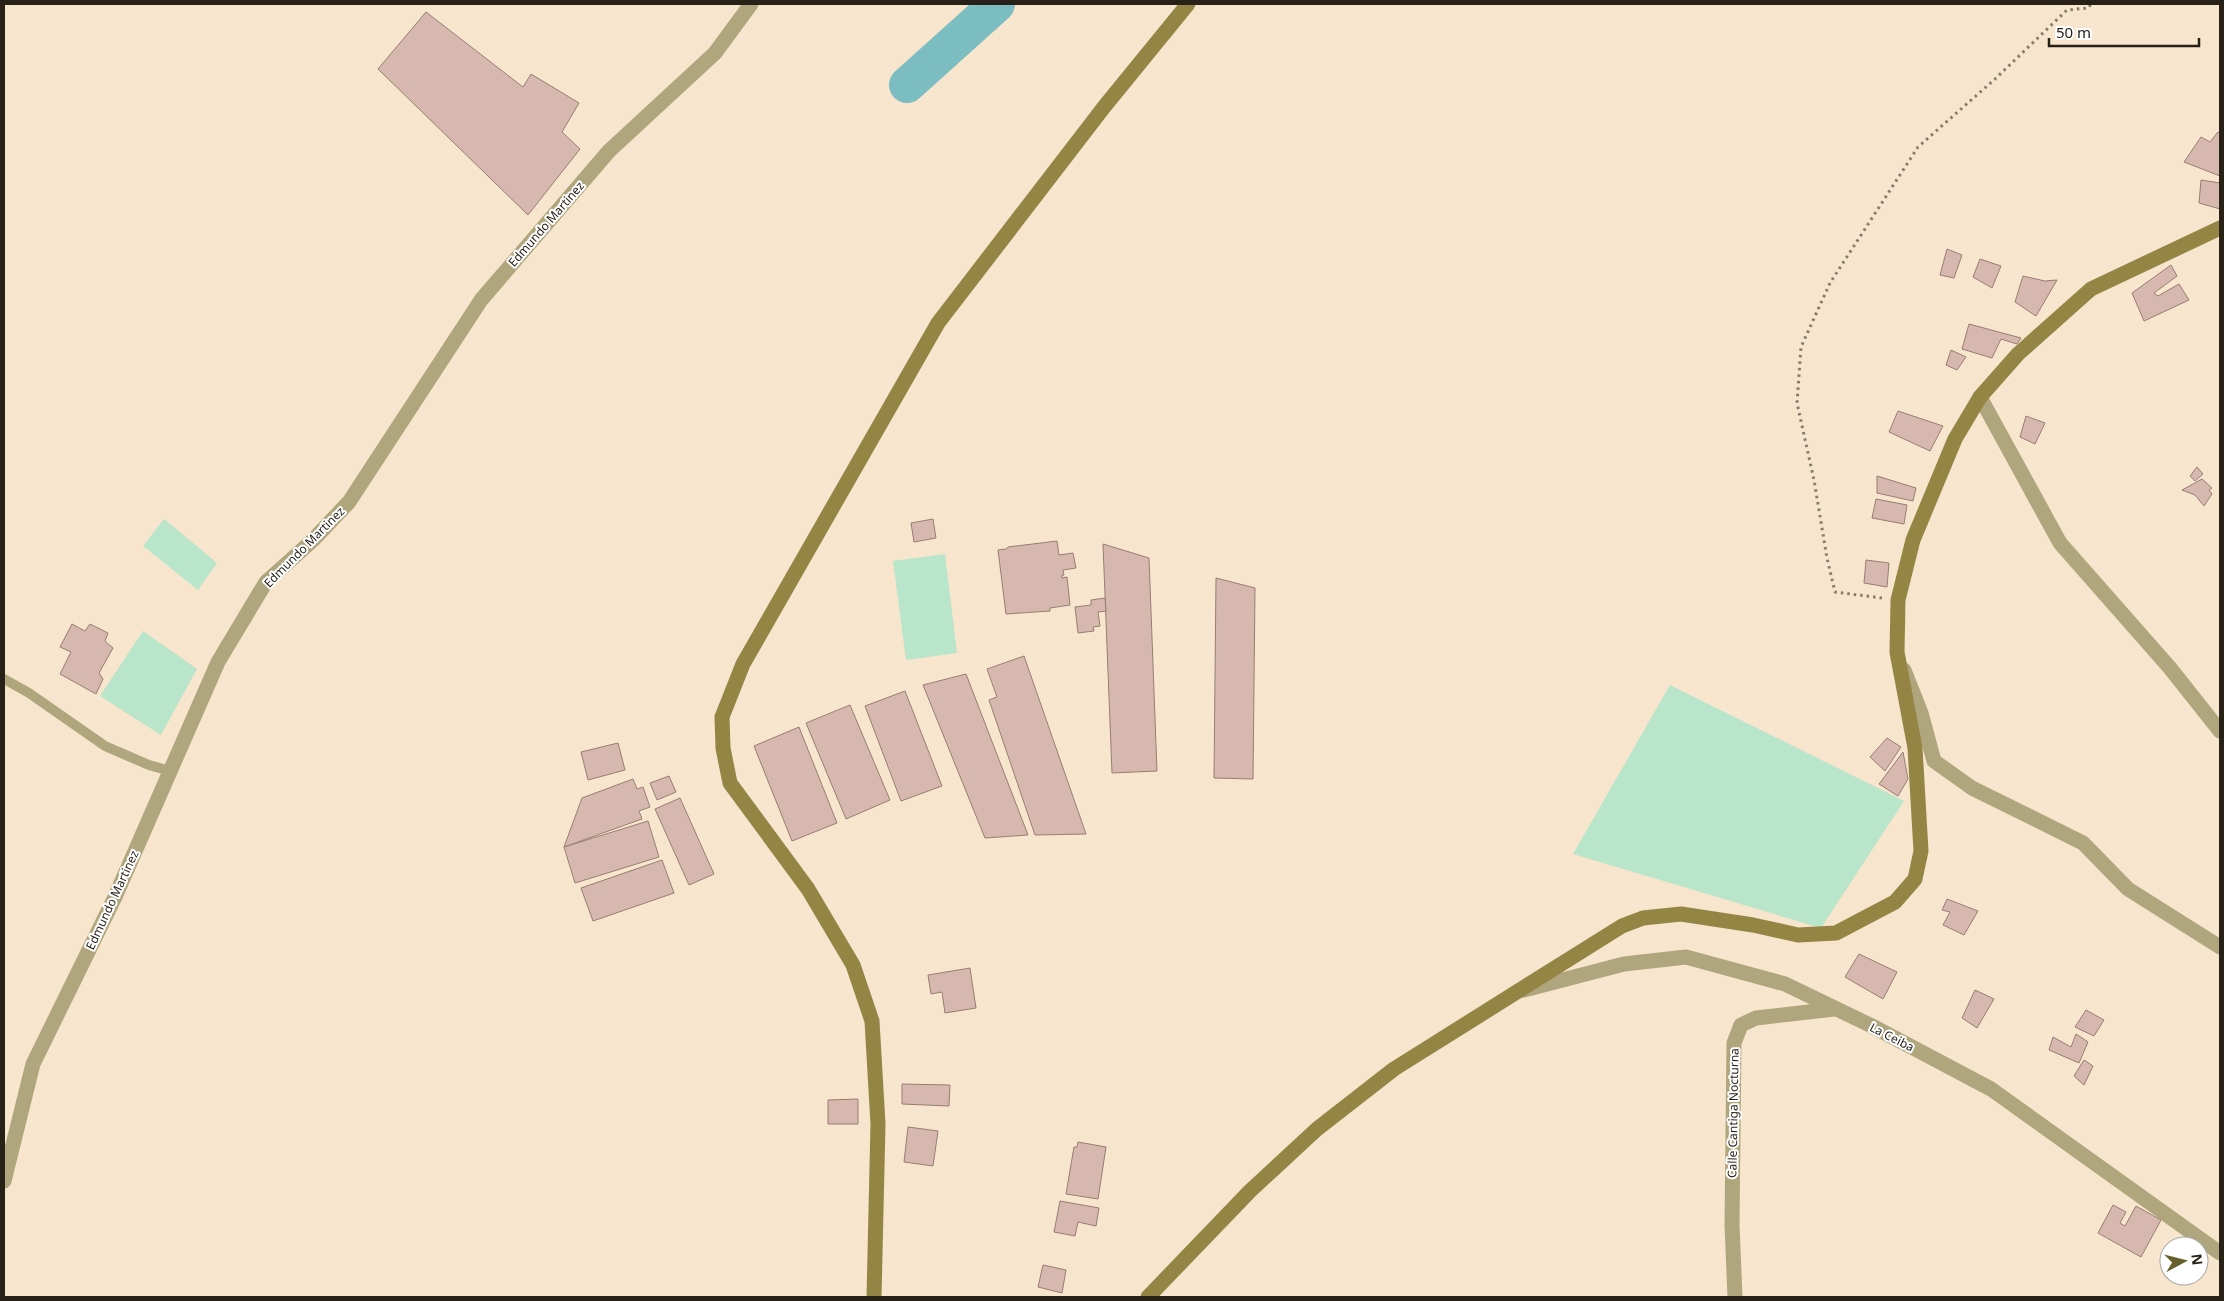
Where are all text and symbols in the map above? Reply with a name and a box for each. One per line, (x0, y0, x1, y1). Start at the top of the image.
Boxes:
scale bar (2049, 15, 2199, 47)
text: 50 m (2056, 22, 2091, 42)
street label: Edmundo Martinez (504, 178, 588, 270)
street label: Edmundo Martinez (260, 503, 348, 591)
street label: Edmundo Martinez (82, 847, 143, 952)
street label: La Ceiba (1867, 1019, 1917, 1055)
street label: Calle Cantiga Nocturna (1723, 1048, 1743, 1178)
north arrow (2159, 1236, 2209, 1286)
text: N (2187, 1253, 2208, 1266)

